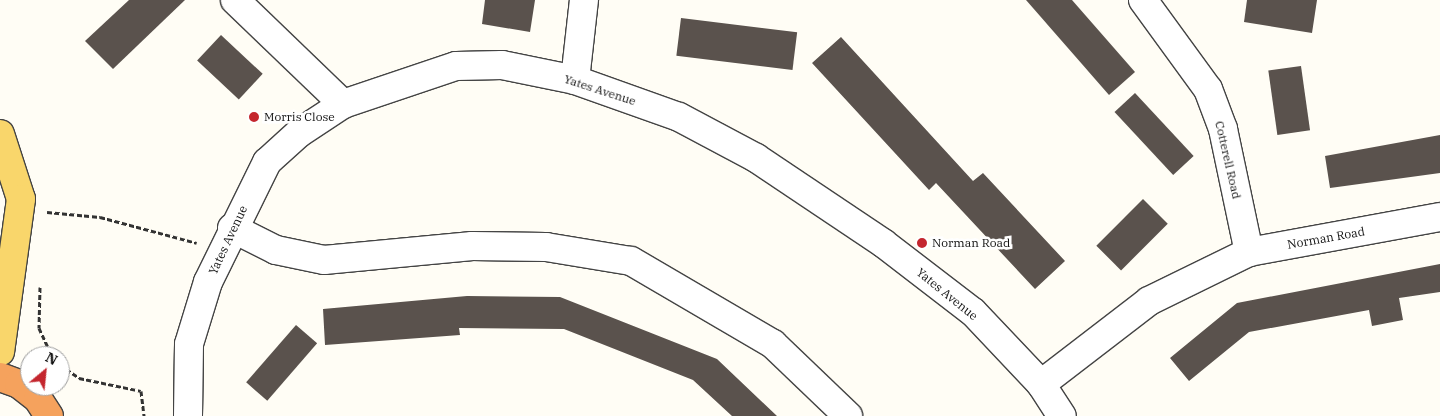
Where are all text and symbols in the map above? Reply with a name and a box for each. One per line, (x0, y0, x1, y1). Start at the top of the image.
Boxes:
street label: Yates Avenue (562, 72, 638, 108)
place label: Morris Close (264, 110, 335, 124)
marker: Morris Close (248, 111, 260, 123)
street label: Cotterell Road (1212, 120, 1244, 200)
street label: Yates Avenue (206, 203, 250, 277)
street label: Norman Road (1286, 224, 1366, 252)
place label: Norman Road (932, 236, 1010, 250)
marker: Norman Road (916, 237, 928, 249)
street label: Yates Avenue (913, 265, 981, 323)
north arrow (20, 346, 70, 396)
text: N (42, 348, 61, 369)

